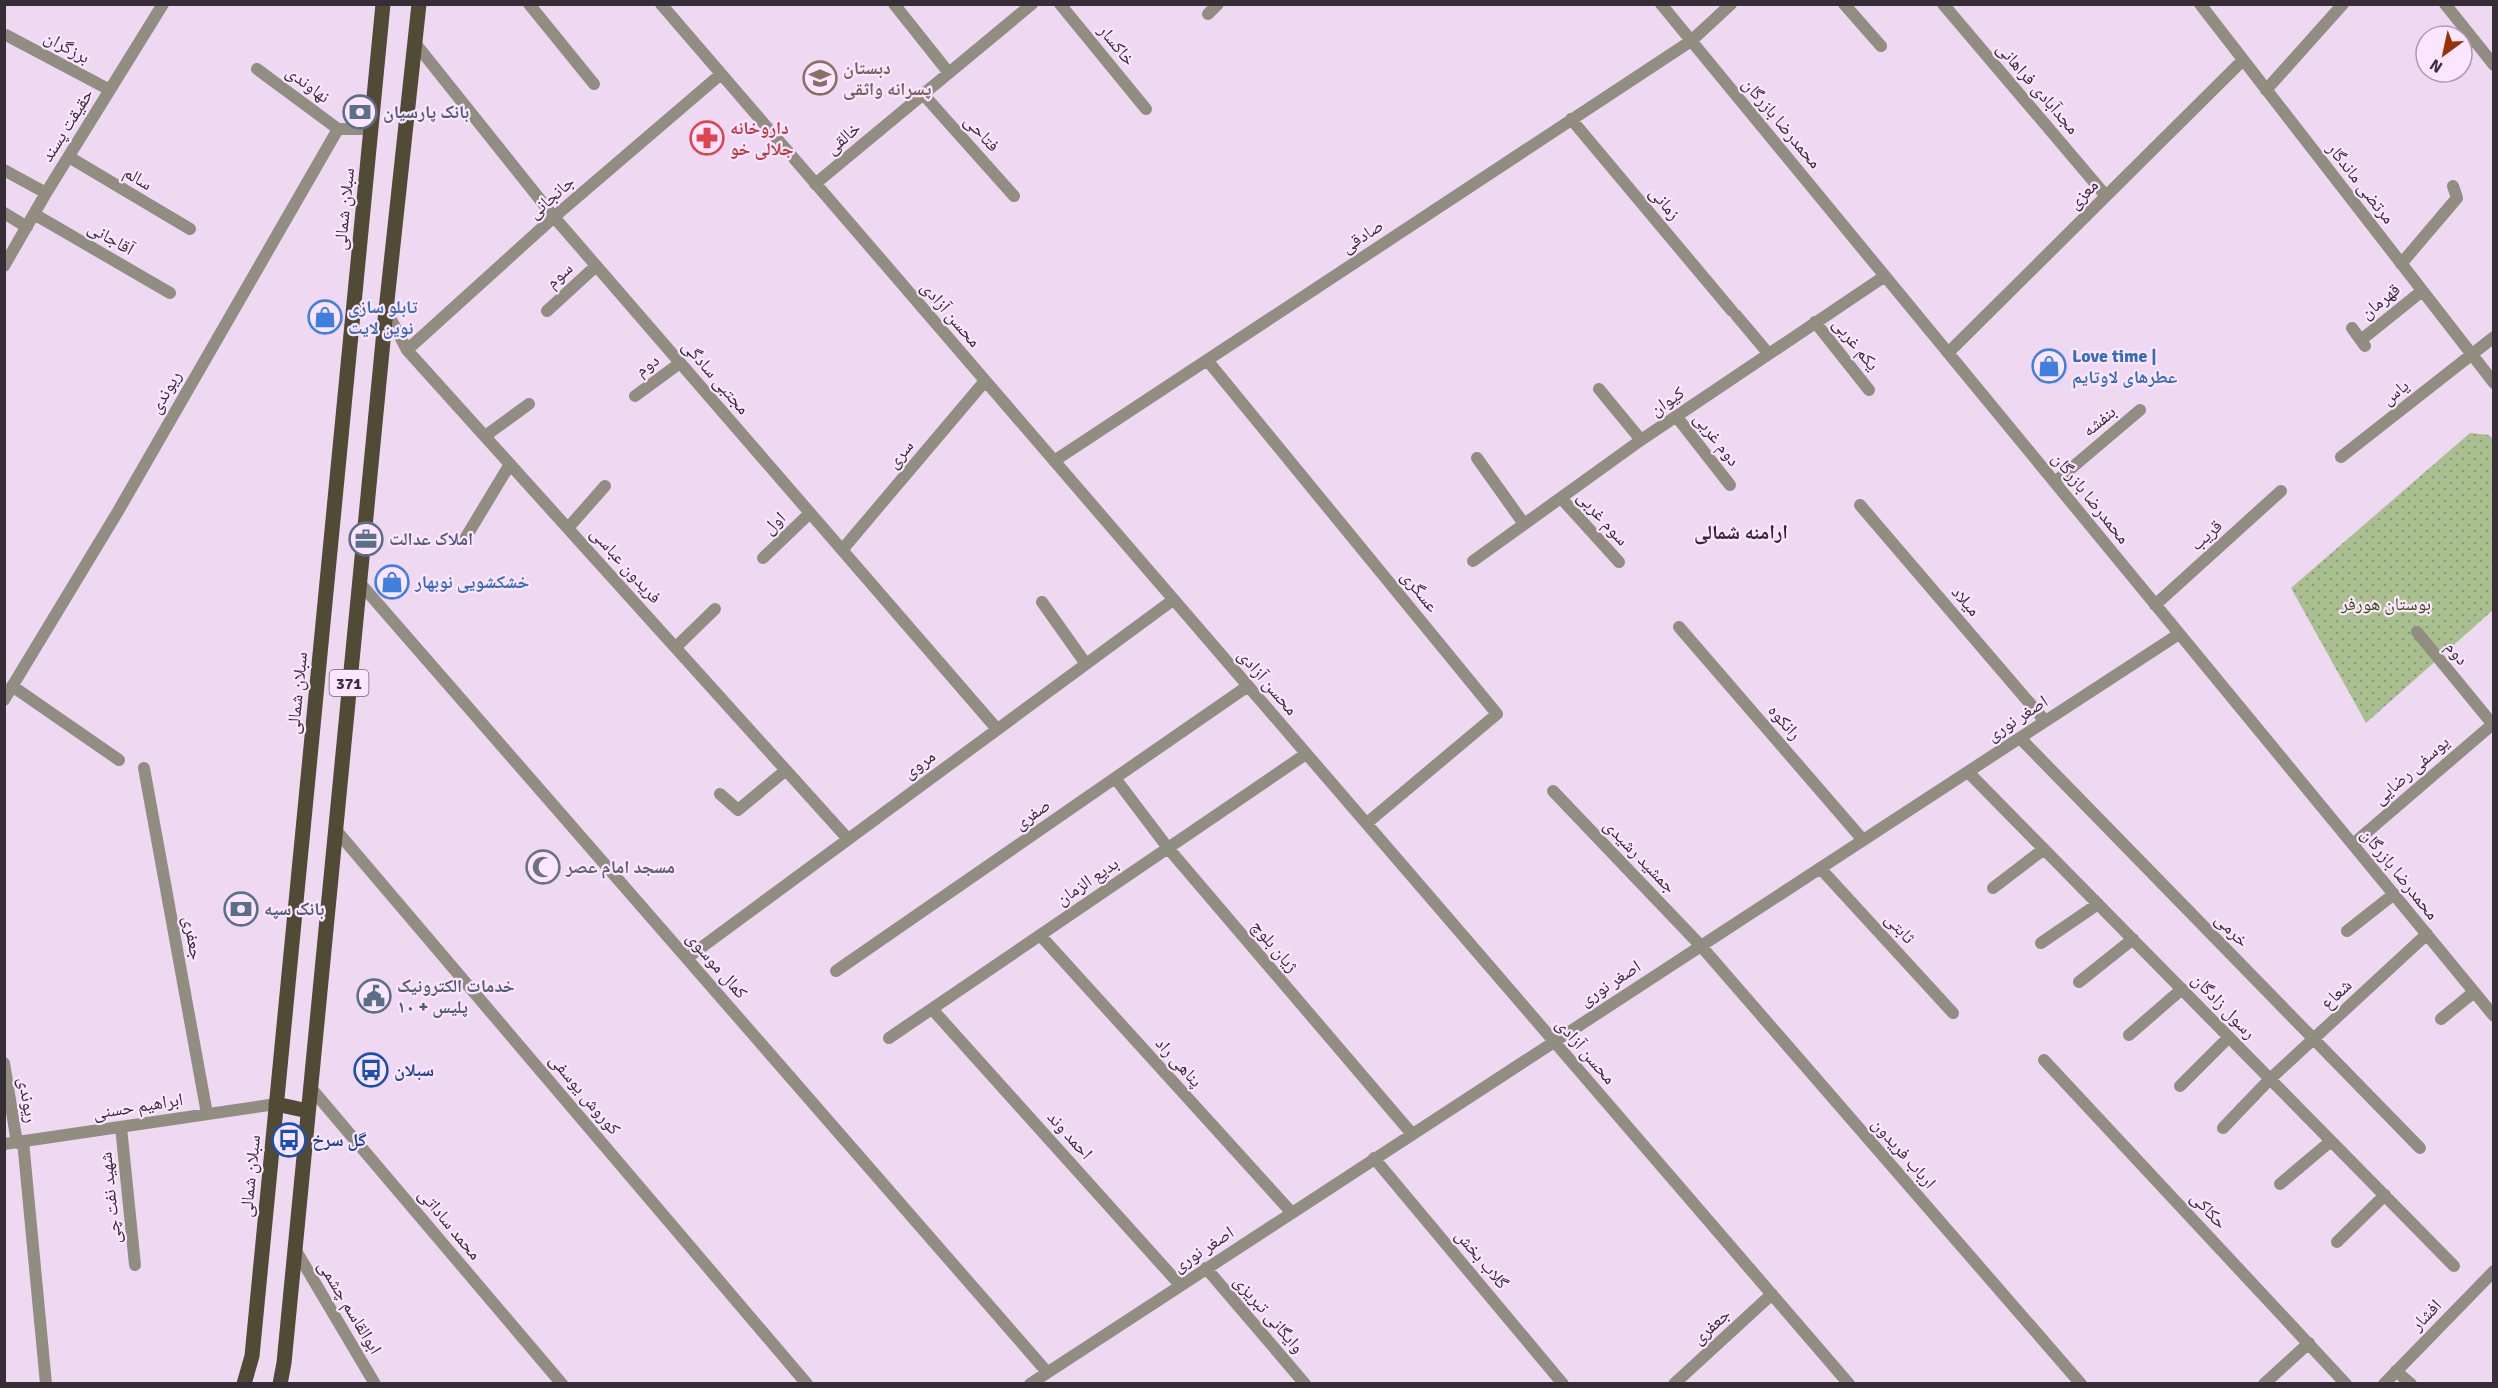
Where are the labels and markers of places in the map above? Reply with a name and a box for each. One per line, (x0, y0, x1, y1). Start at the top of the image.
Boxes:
place label: دبستان پسرانه واثقی (843, 57, 931, 100)
school or university icon: دبستان پسرانه واثقی (802, 60, 838, 96)
bank icon: بانک پارسیان (342, 94, 378, 130)
place label: بانک پارسیان (383, 101, 469, 123)
place label: داروخانه جلالی خو (730, 117, 794, 160)
pharmacy icon: داروخانه جلالی خو (689, 120, 725, 156)
place label: تابلو سازی نوین لایت (348, 296, 418, 339)
shop icon: تابلو سازی نوین لایت (307, 299, 343, 335)
place label: Love time | عطرهای لاوتایم (2072, 345, 2177, 389)
shop icon: Love time | عطرهای لاوتایم (2031, 348, 2067, 384)
office icon: املاک عدالت (348, 521, 384, 557)
place label: املاک عدالت (389, 528, 473, 550)
shop icon: خشکشویی نوبهار (374, 564, 410, 600)
place label: خشکشویی نوبهار (414, 571, 530, 593)
mosque icon: مسجد امام عصر (525, 849, 561, 885)
place label: مسجد امام عصر (565, 856, 675, 879)
bank icon: بانک سپه (223, 891, 259, 927)
place label: بانک سپه (264, 898, 324, 920)
place label: خدمات الکترونیک پلیس + ۱۰ (397, 975, 515, 1018)
public building icon: خدمات الکترونیک پلیس + ۱۰ (356, 978, 392, 1014)
bus stop icon: سبلان (353, 1052, 389, 1088)
place label: سبلان (394, 1059, 434, 1081)
bus stop icon: گل سرخ (271, 1122, 307, 1158)
place label: گل سرخ (312, 1129, 367, 1151)

